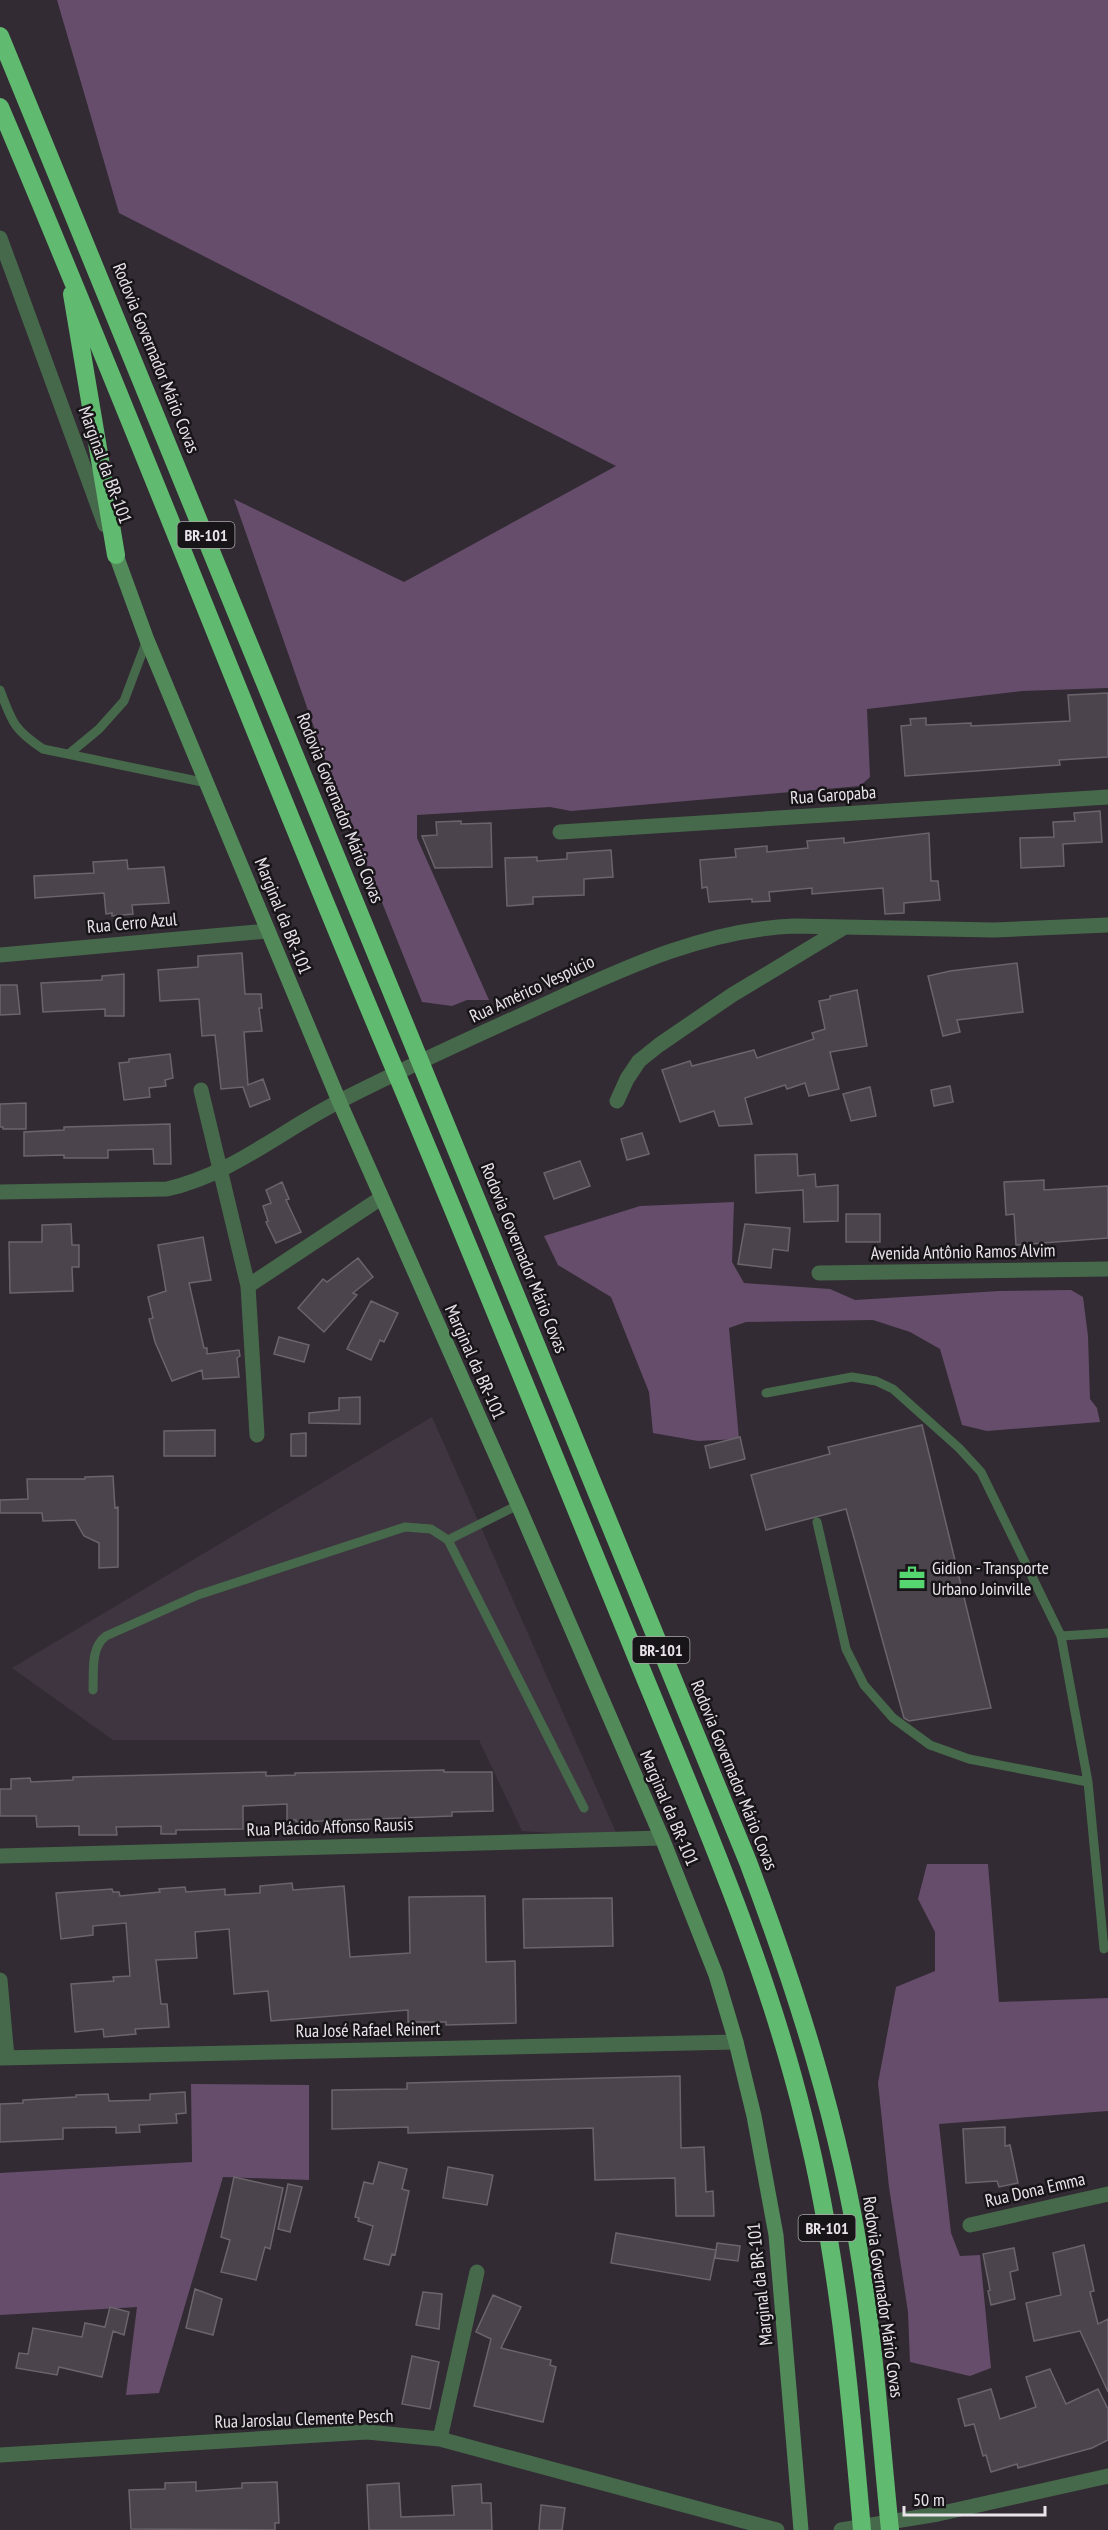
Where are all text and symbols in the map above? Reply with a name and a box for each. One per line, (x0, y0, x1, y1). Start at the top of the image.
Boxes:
street label: Rodovia Governador Mário Covas (108, 259, 205, 456)
street label: Marginal da BR-101 (74, 403, 137, 527)
road number: BR-101 (178, 522, 234, 548)
street label: Rodovia Governador Mário Covas (292, 709, 389, 906)
street label: Rua Garopaba (789, 780, 877, 809)
street label: Marginal da BR-101 (250, 854, 317, 977)
street label: Rua Cerro Azul (86, 907, 179, 938)
street label: Rua Américo Vespúcio (466, 949, 598, 1028)
street label: Rodovia Governador Mário Covas (476, 1159, 573, 1356)
street label: Avenida Antônio Ramos Alvim (870, 1238, 1056, 1265)
street label: Marginal da BR-101 (440, 1301, 511, 1423)
place label: Gidion - Transporte Urbano Joinville (932, 1556, 1049, 1600)
office icon: Gidion - Transporte Urbano Joinville (897, 1563, 927, 1593)
road number: BR-101 (632, 1637, 690, 1663)
street label: Rodovia Governador Mário Covas (686, 1676, 783, 1873)
street label: Marginal da BR-101 (635, 1747, 704, 1869)
street label: Rua Plácido Affonso Rausis (246, 1812, 414, 1841)
street label: Rua José Rafael Reinert (295, 2017, 441, 2042)
street label: Rua Dona Emma (983, 2167, 1087, 2212)
street label: Rodovia Governador Mário Covas (858, 2195, 909, 2399)
road number: BR-101 (798, 2215, 856, 2241)
street label: Marginal da BR-101 (742, 2222, 777, 2347)
street label: Rua Jaroslau Clemente Pesch (214, 2404, 394, 2433)
scale bar (904, 2479, 1045, 2517)
text: 50 m (913, 2488, 945, 2511)

